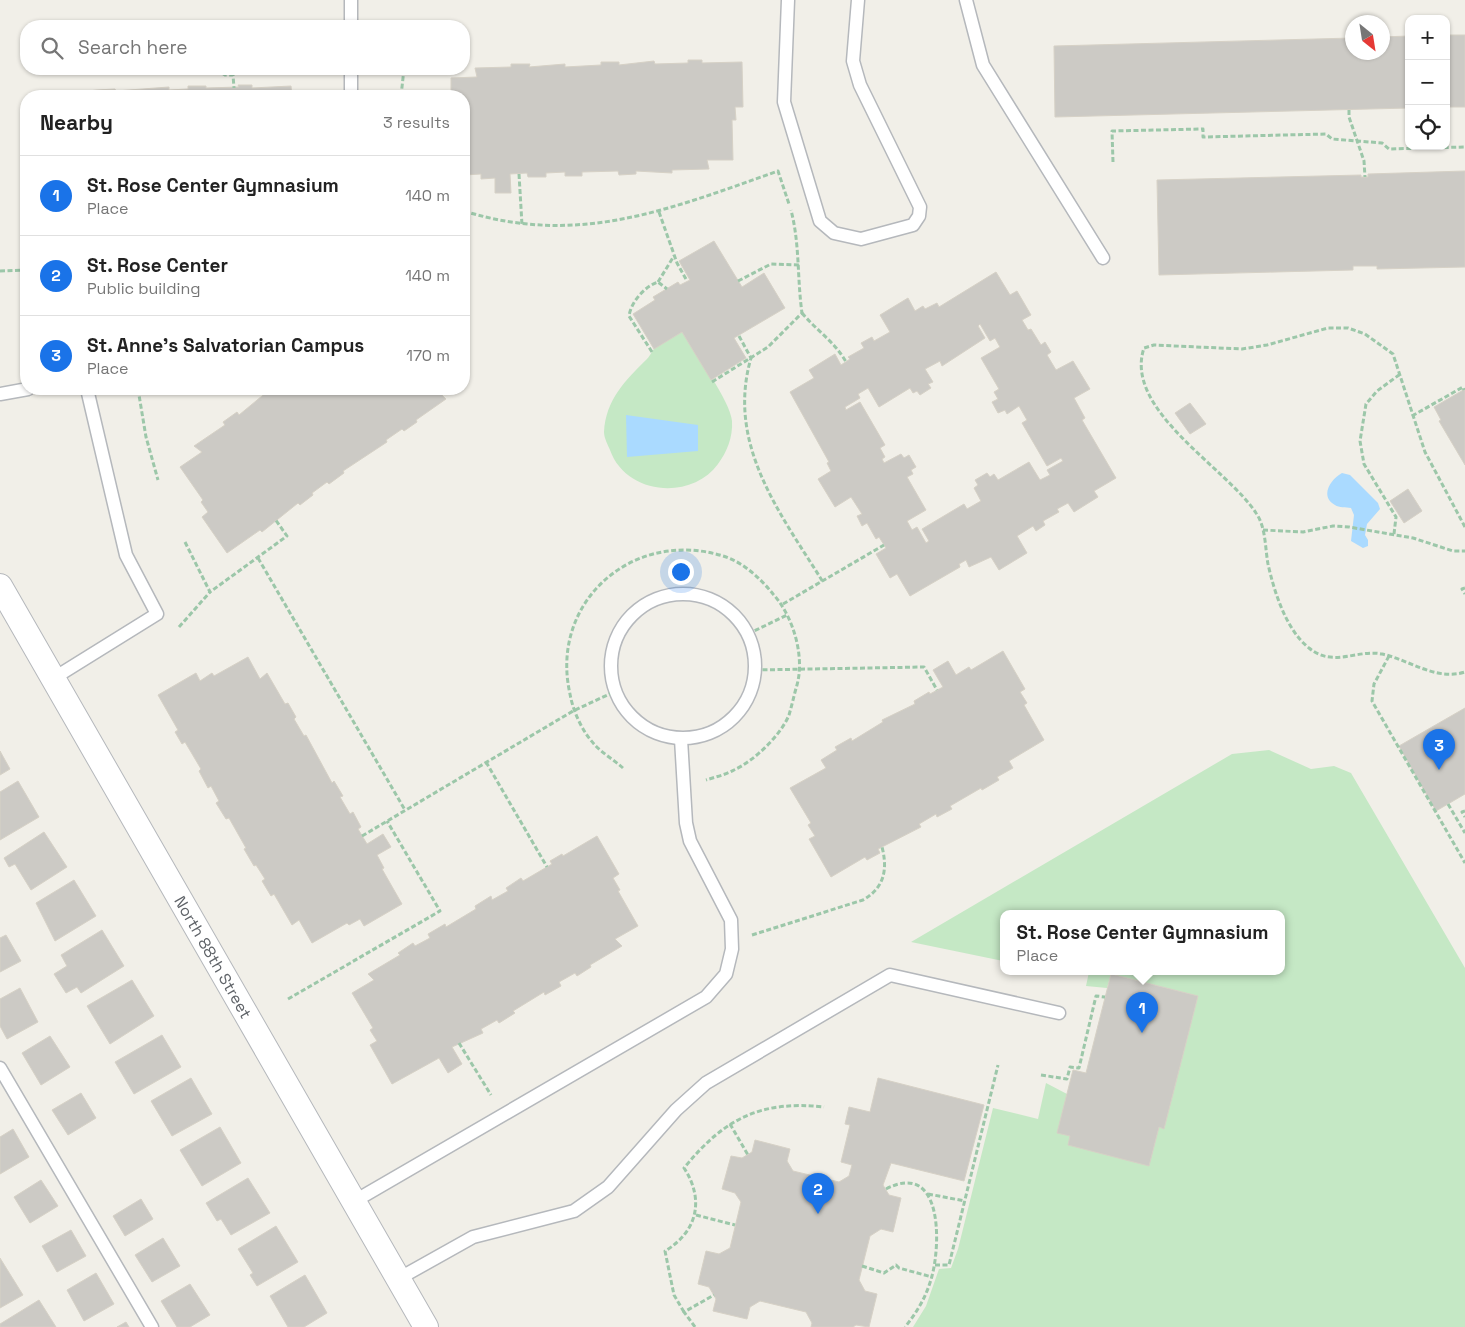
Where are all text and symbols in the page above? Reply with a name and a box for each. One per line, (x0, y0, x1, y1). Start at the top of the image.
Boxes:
north arrow (1345, 15, 1390, 60)
map controls (1405, 15, 1450, 150)
button: + (1405, 15, 1450, 60)
search box (20, 20, 470, 75)
icon: search (38, 34, 66, 62)
text: Search here (78, 35, 188, 60)
button: − (1405, 60, 1450, 105)
button: locate (1405, 105, 1450, 150)
text: Nearby (40, 109, 113, 136)
text: 3 results (383, 112, 450, 133)
text: St. Rose Center Gymnasium (87, 173, 339, 198)
text: 1 (52, 185, 60, 206)
text: 140 m (405, 185, 450, 206)
text: Place (87, 198, 129, 219)
text: St. Rose Center (87, 253, 228, 278)
text: 2 (51, 265, 61, 286)
text: 140 m (405, 265, 450, 286)
text: Public building (87, 278, 200, 299)
text: St. Anne's Salvatorian Campus (87, 333, 364, 358)
text: 3 (51, 345, 61, 366)
text: 170 m (406, 345, 450, 366)
text: Place (87, 358, 129, 379)
your location (668, 559, 694, 585)
pin: 3 (1423, 729, 1455, 770)
street label: North 88th Street (170, 892, 257, 1022)
popup (1000, 910, 1285, 975)
text: St. Rose Center Gymnasium (1017, 920, 1268, 945)
text: Place (1017, 945, 1058, 966)
pin: 1 (1126, 992, 1158, 1033)
pin: 2 (802, 1173, 834, 1214)

